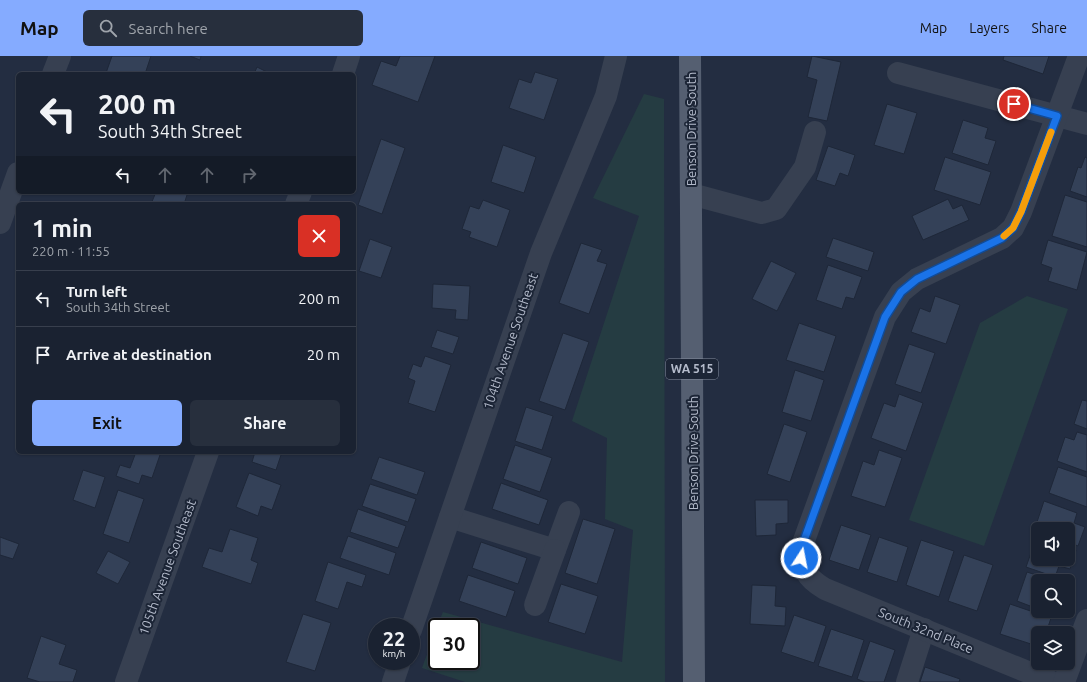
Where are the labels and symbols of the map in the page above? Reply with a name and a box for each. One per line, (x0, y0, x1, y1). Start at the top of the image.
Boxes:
street label: Benson Drive South (684, 72, 698, 186)
pin (997, 87, 1031, 121)
street label: 104th Avenue Southeast (480, 271, 540, 411)
road number: WA 515 (666, 359, 718, 379)
street label: Benson Drive South (686, 396, 700, 510)
street label: 105th Avenue Southeast (136, 497, 198, 637)
position arrow (780, 537, 822, 579)
street label: South 32nd Place (877, 605, 975, 655)
speed limit sign: 30 (428, 618, 480, 670)

